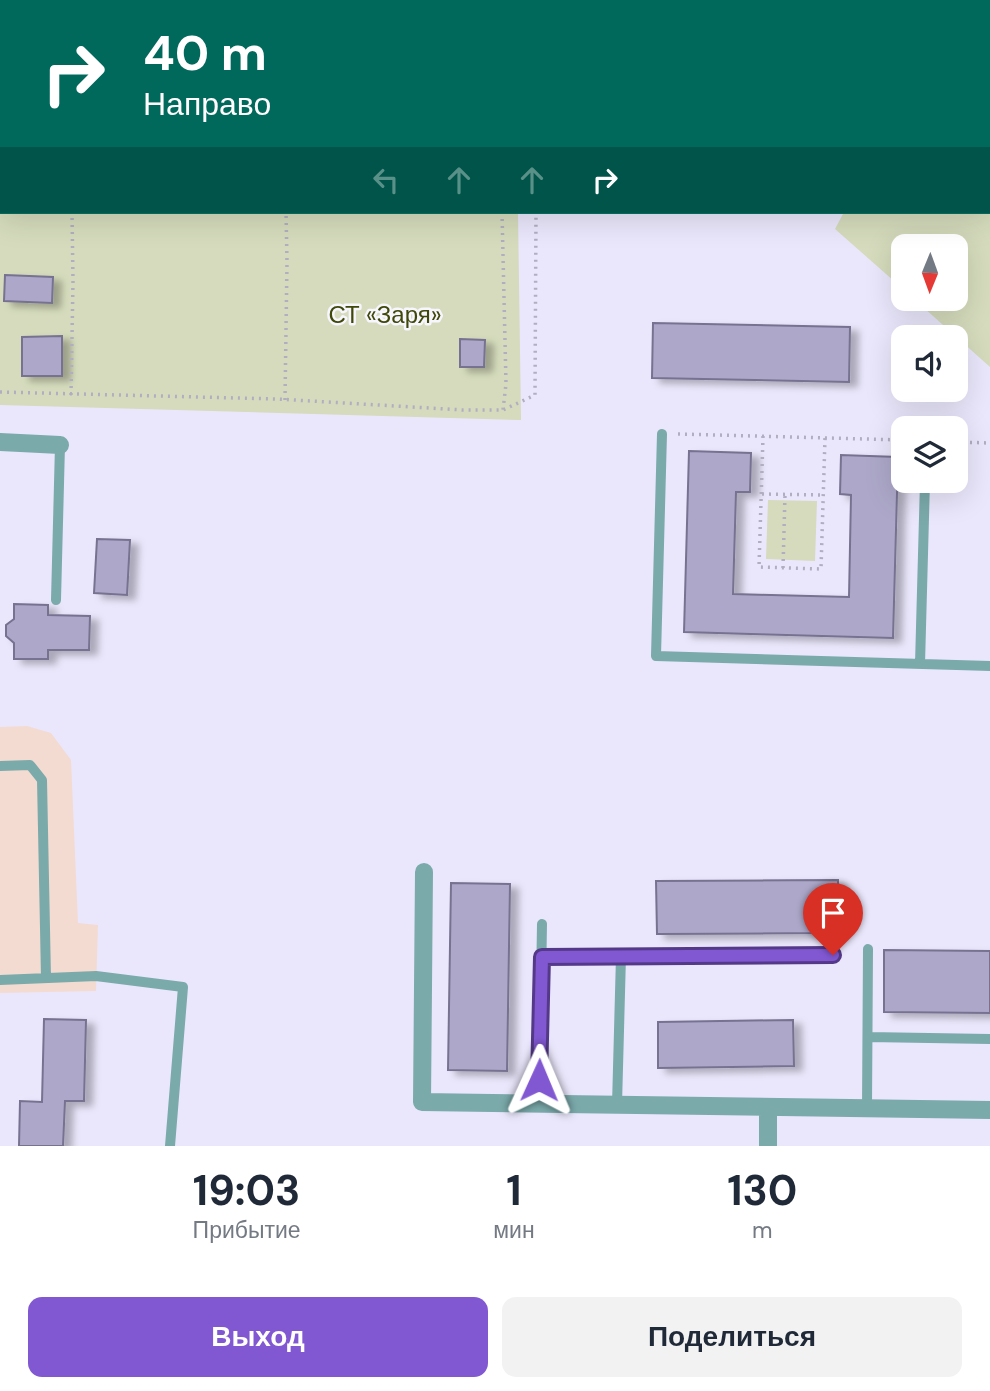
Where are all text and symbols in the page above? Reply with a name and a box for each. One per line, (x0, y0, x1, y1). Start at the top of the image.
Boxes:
text: 40 m (143, 21, 267, 85)
icon: right (28, 28, 119, 119)
text: Направо (143, 83, 271, 125)
icon: left (367, 161, 405, 199)
icon: ahead (440, 161, 478, 199)
icon: ahead (513, 161, 551, 199)
icon: right (586, 161, 624, 199)
north arrow (891, 234, 968, 312)
map controls (891, 234, 968, 493)
park label: СТ «Заря» (328, 299, 442, 330)
button: sound (891, 325, 968, 402)
button: layers (891, 416, 968, 493)
pin (803, 883, 863, 955)
icon: arrive (814, 894, 852, 932)
position arrow (502, 1043, 576, 1117)
text: 19:03 (193, 1163, 300, 1218)
text: 1 (506, 1163, 522, 1218)
text: 130 (727, 1163, 797, 1218)
text: Прибытие (193, 1215, 301, 1245)
text: мин (493, 1215, 535, 1245)
text: m (752, 1215, 773, 1245)
button: Выход (28, 1297, 488, 1377)
button: Поделиться (502, 1297, 962, 1377)

